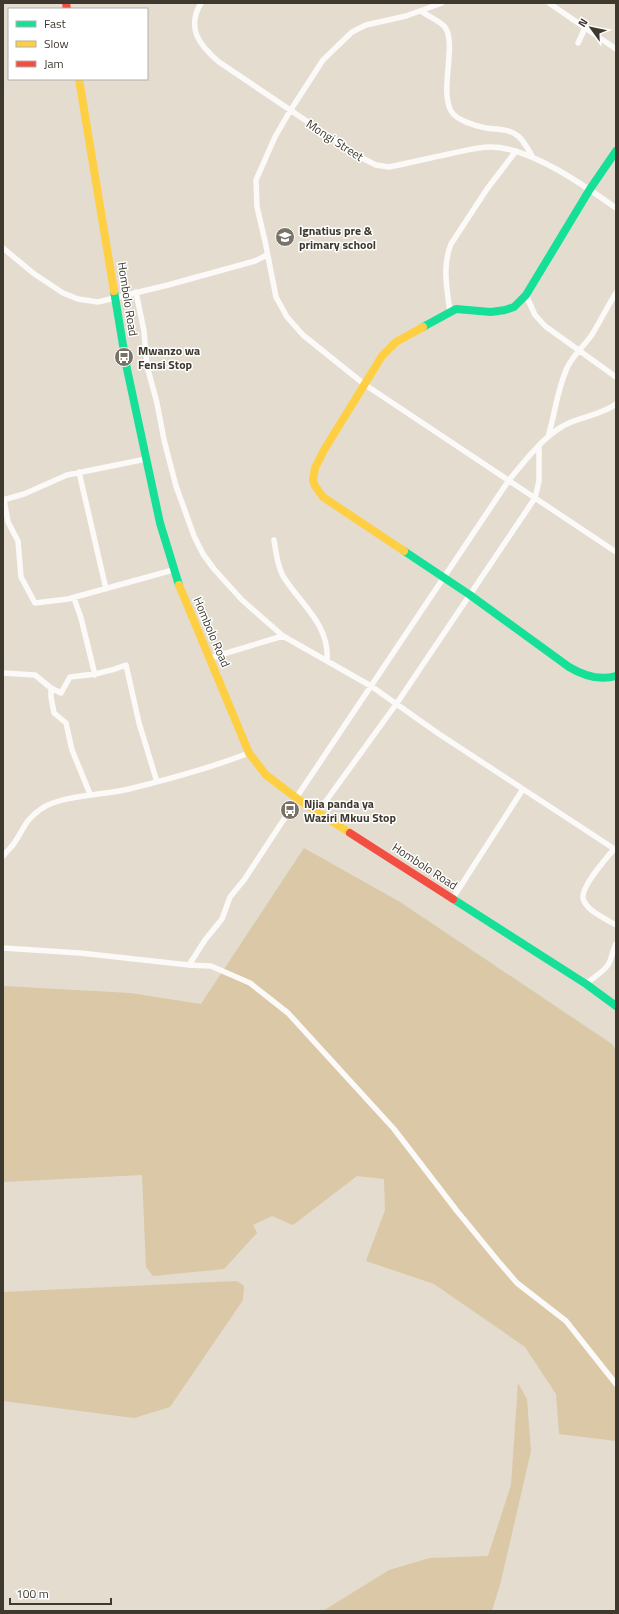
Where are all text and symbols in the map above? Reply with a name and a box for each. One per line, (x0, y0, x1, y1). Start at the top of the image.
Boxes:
legend (8, 8, 148, 80)
north arrow (571, 8, 611, 48)
text: Fast (44, 14, 67, 33)
text: N (574, 15, 591, 30)
text: Slow (44, 34, 69, 53)
text: Jam (44, 54, 64, 73)
street label: Mongi Street (302, 114, 368, 166)
place label: Ignatius pre & primary school (299, 221, 376, 254)
school or university icon: Ignatius pre & primary school (274, 226, 296, 248)
street label: Hombolo Road (113, 261, 143, 337)
place label: Mwanzo wa Fensi Stop (138, 341, 200, 374)
bus stop icon: Mwanzo wa Fensi Stop (113, 346, 135, 368)
street label: Hombolo Road (189, 594, 235, 670)
place label: Njia panda ya Waziri Mkuu Stop (304, 794, 396, 827)
bus stop icon: Njia panda ya Waziri Mkuu Stop (279, 799, 301, 821)
street label: Hombolo Road (388, 838, 462, 894)
scale bar (10, 1580, 111, 1606)
text: 100 m (16, 1584, 49, 1603)

